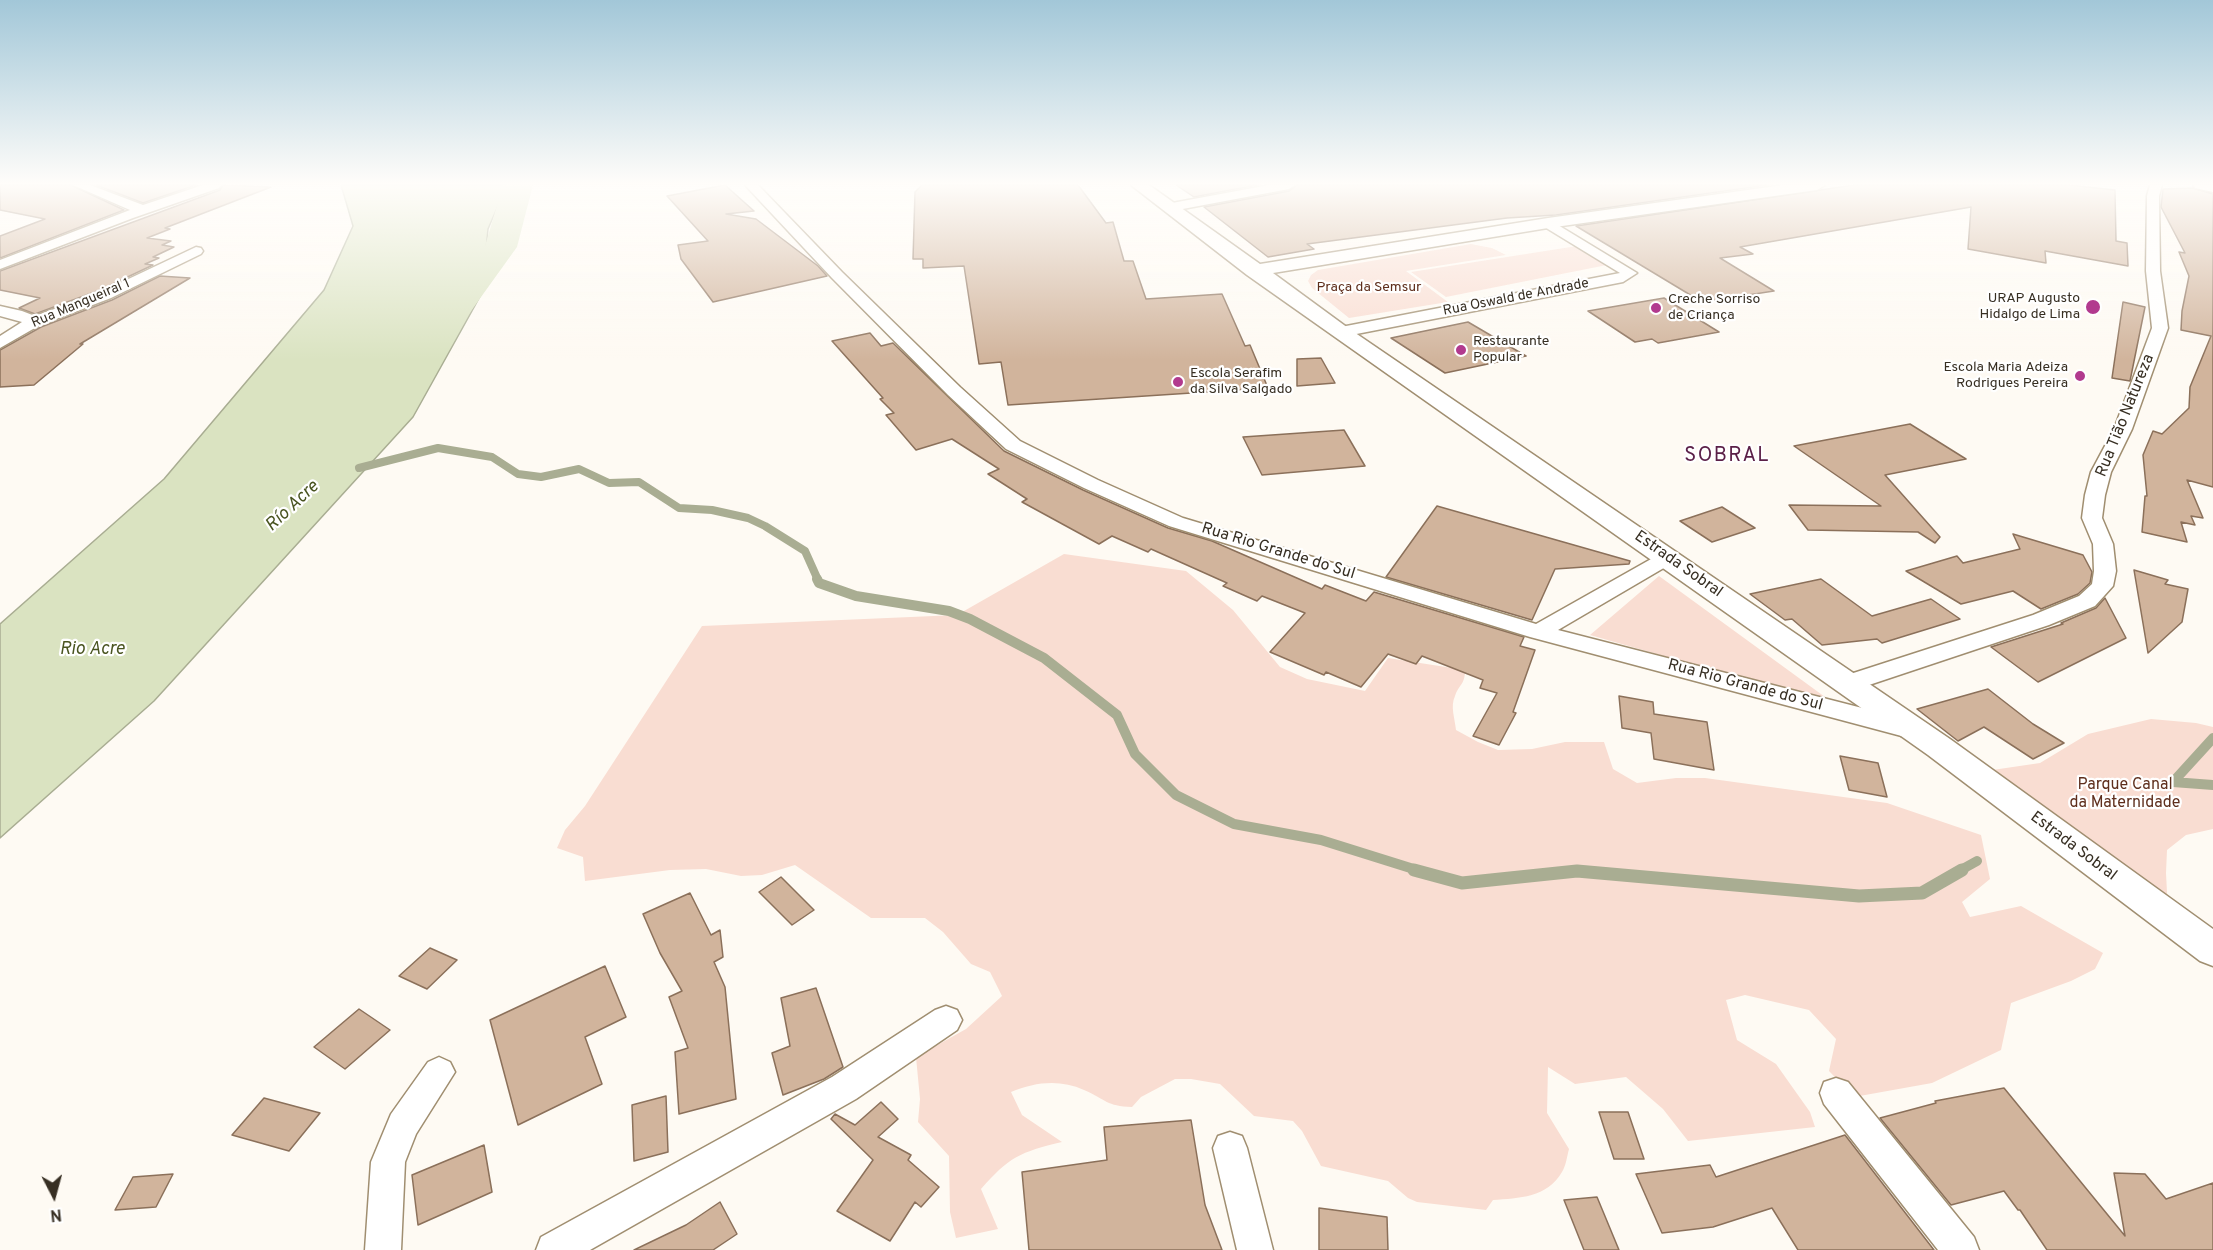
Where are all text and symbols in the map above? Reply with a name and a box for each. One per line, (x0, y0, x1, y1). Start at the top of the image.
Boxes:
street label: Rua Mangueiral 1 (29, 276, 133, 332)
street label: Rua Oswald de Andrade (1442, 276, 1590, 320)
park label: Praça da Semsur (1316, 280, 1422, 296)
place label: URAP Augusto Hidalgo de Lima (1979, 291, 2080, 324)
place label: Creche Sorriso de Criança (1668, 292, 1760, 324)
marker: URAP Augusto Hidalgo de Lima (2084, 298, 2102, 316)
marker: Creche Sorriso de Criança (1649, 301, 1663, 315)
place label: Restaurante Popular (1473, 334, 1549, 366)
marker: Restaurante Popular (1454, 343, 1468, 357)
street label: Rua Tião Natureza (2093, 352, 2159, 480)
place label: Escola Maria Adeiza Rodrigues Pereira (1943, 360, 2068, 392)
place label: Escola Serafim da Silva Salgado (1190, 366, 1292, 398)
marker: Escola Maria Adeiza Rodrigues Pereira (2073, 369, 2087, 383)
marker: Escola Serafim da Silva Salgado (1171, 375, 1185, 389)
district label: SOBRAL (1684, 445, 1770, 469)
water label: Río Acre (262, 477, 324, 537)
street label: Rua Rio Grande do Sul (1199, 519, 1357, 585)
street label: Estrada Sobral (1630, 527, 1726, 603)
water label: Rio Acre (59, 639, 125, 661)
street label: Rua Rio Grande do Sul (1665, 656, 1825, 716)
park label: Parque Canal da Maternidade (2070, 776, 2180, 814)
street label: Estrada Sobral (2026, 808, 2120, 886)
north arrow (24, 1166, 84, 1226)
text: N (49, 1203, 63, 1224)

